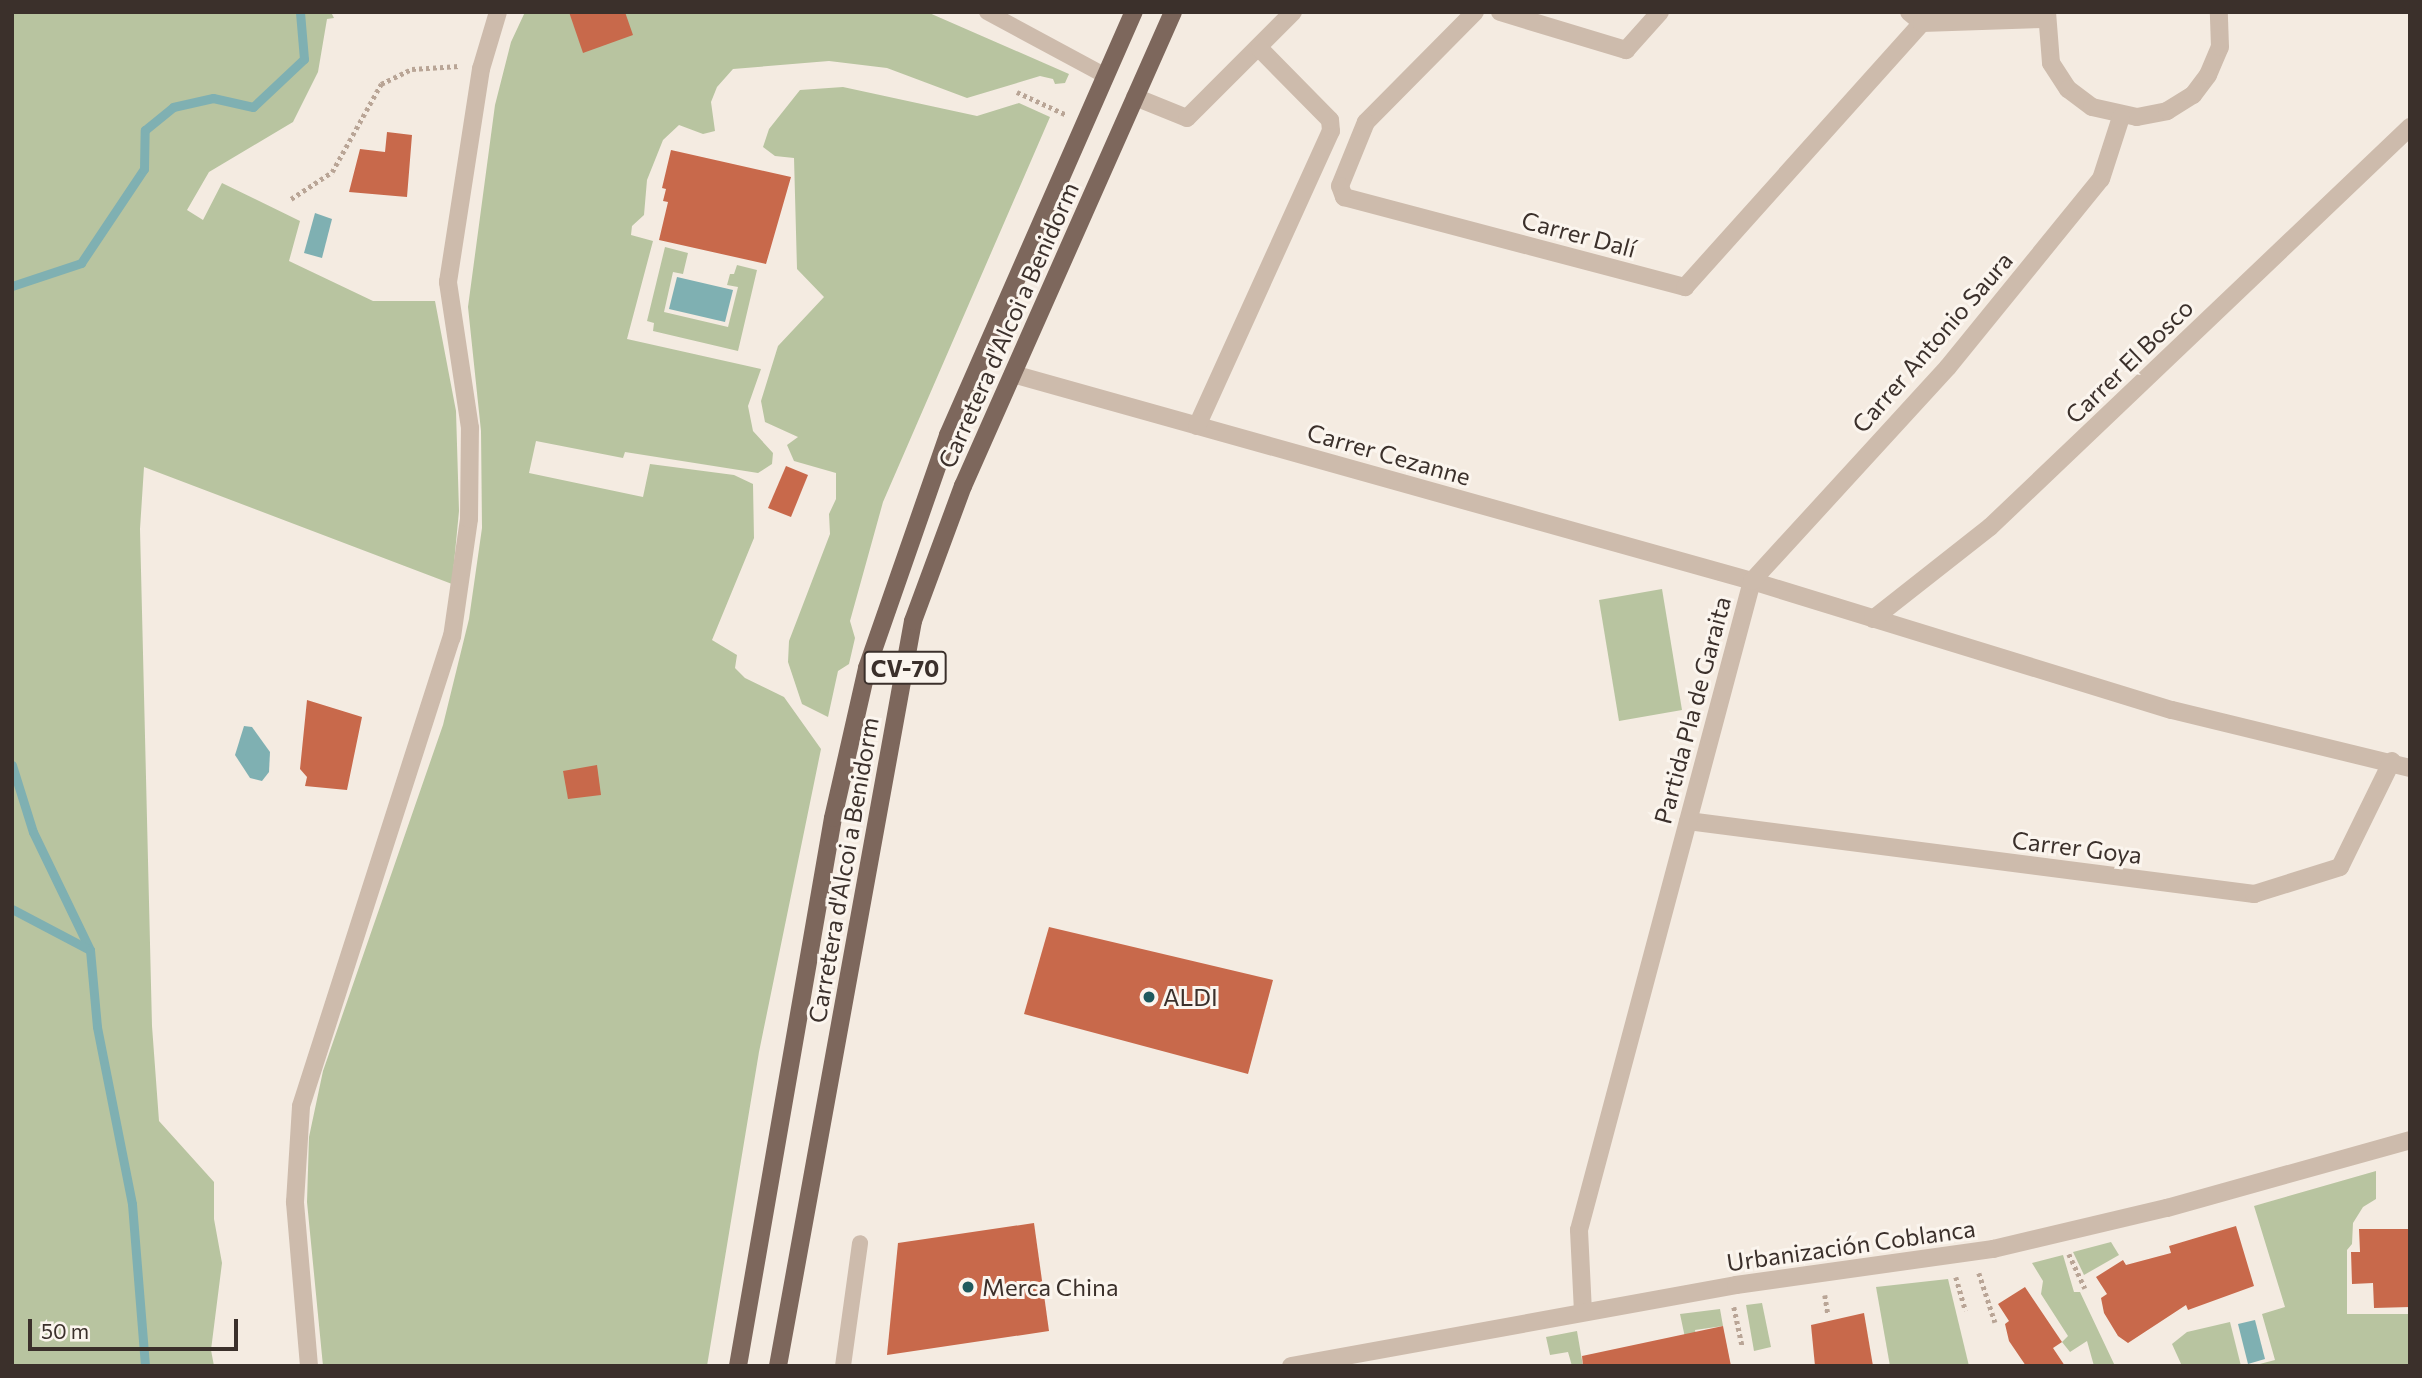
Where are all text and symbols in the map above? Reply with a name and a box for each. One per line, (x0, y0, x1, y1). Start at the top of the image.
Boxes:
street label: Carretera d'Alcoi a Benidorm (932, 178, 1084, 472)
street label: Carrer Dalí (1519, 205, 1639, 263)
street label: Carrer Antonio Saura (1846, 246, 2018, 438)
street label: Carrer El Bosco (2059, 293, 2199, 429)
street label: Carrer Cezanne (1304, 417, 1474, 491)
street label: Partida Pla de Garaita (1648, 593, 1736, 827)
road number: CV-70 (863, 648, 947, 688)
street label: Carretera d'Alcoi a Benidorm (802, 715, 884, 1025)
street label: Carrer Goya (2010, 825, 2144, 869)
place label: ALDI (1163, 983, 1218, 1011)
marker: ALDI (1141, 989, 1157, 1005)
street label: Urbanización Coblanca (1725, 1213, 1977, 1277)
place label: Merca China (982, 1273, 1118, 1301)
marker: Merca China (960, 1279, 976, 1295)
scale bar (32, 1304, 242, 1348)
text: 50 m (41, 1318, 89, 1343)

